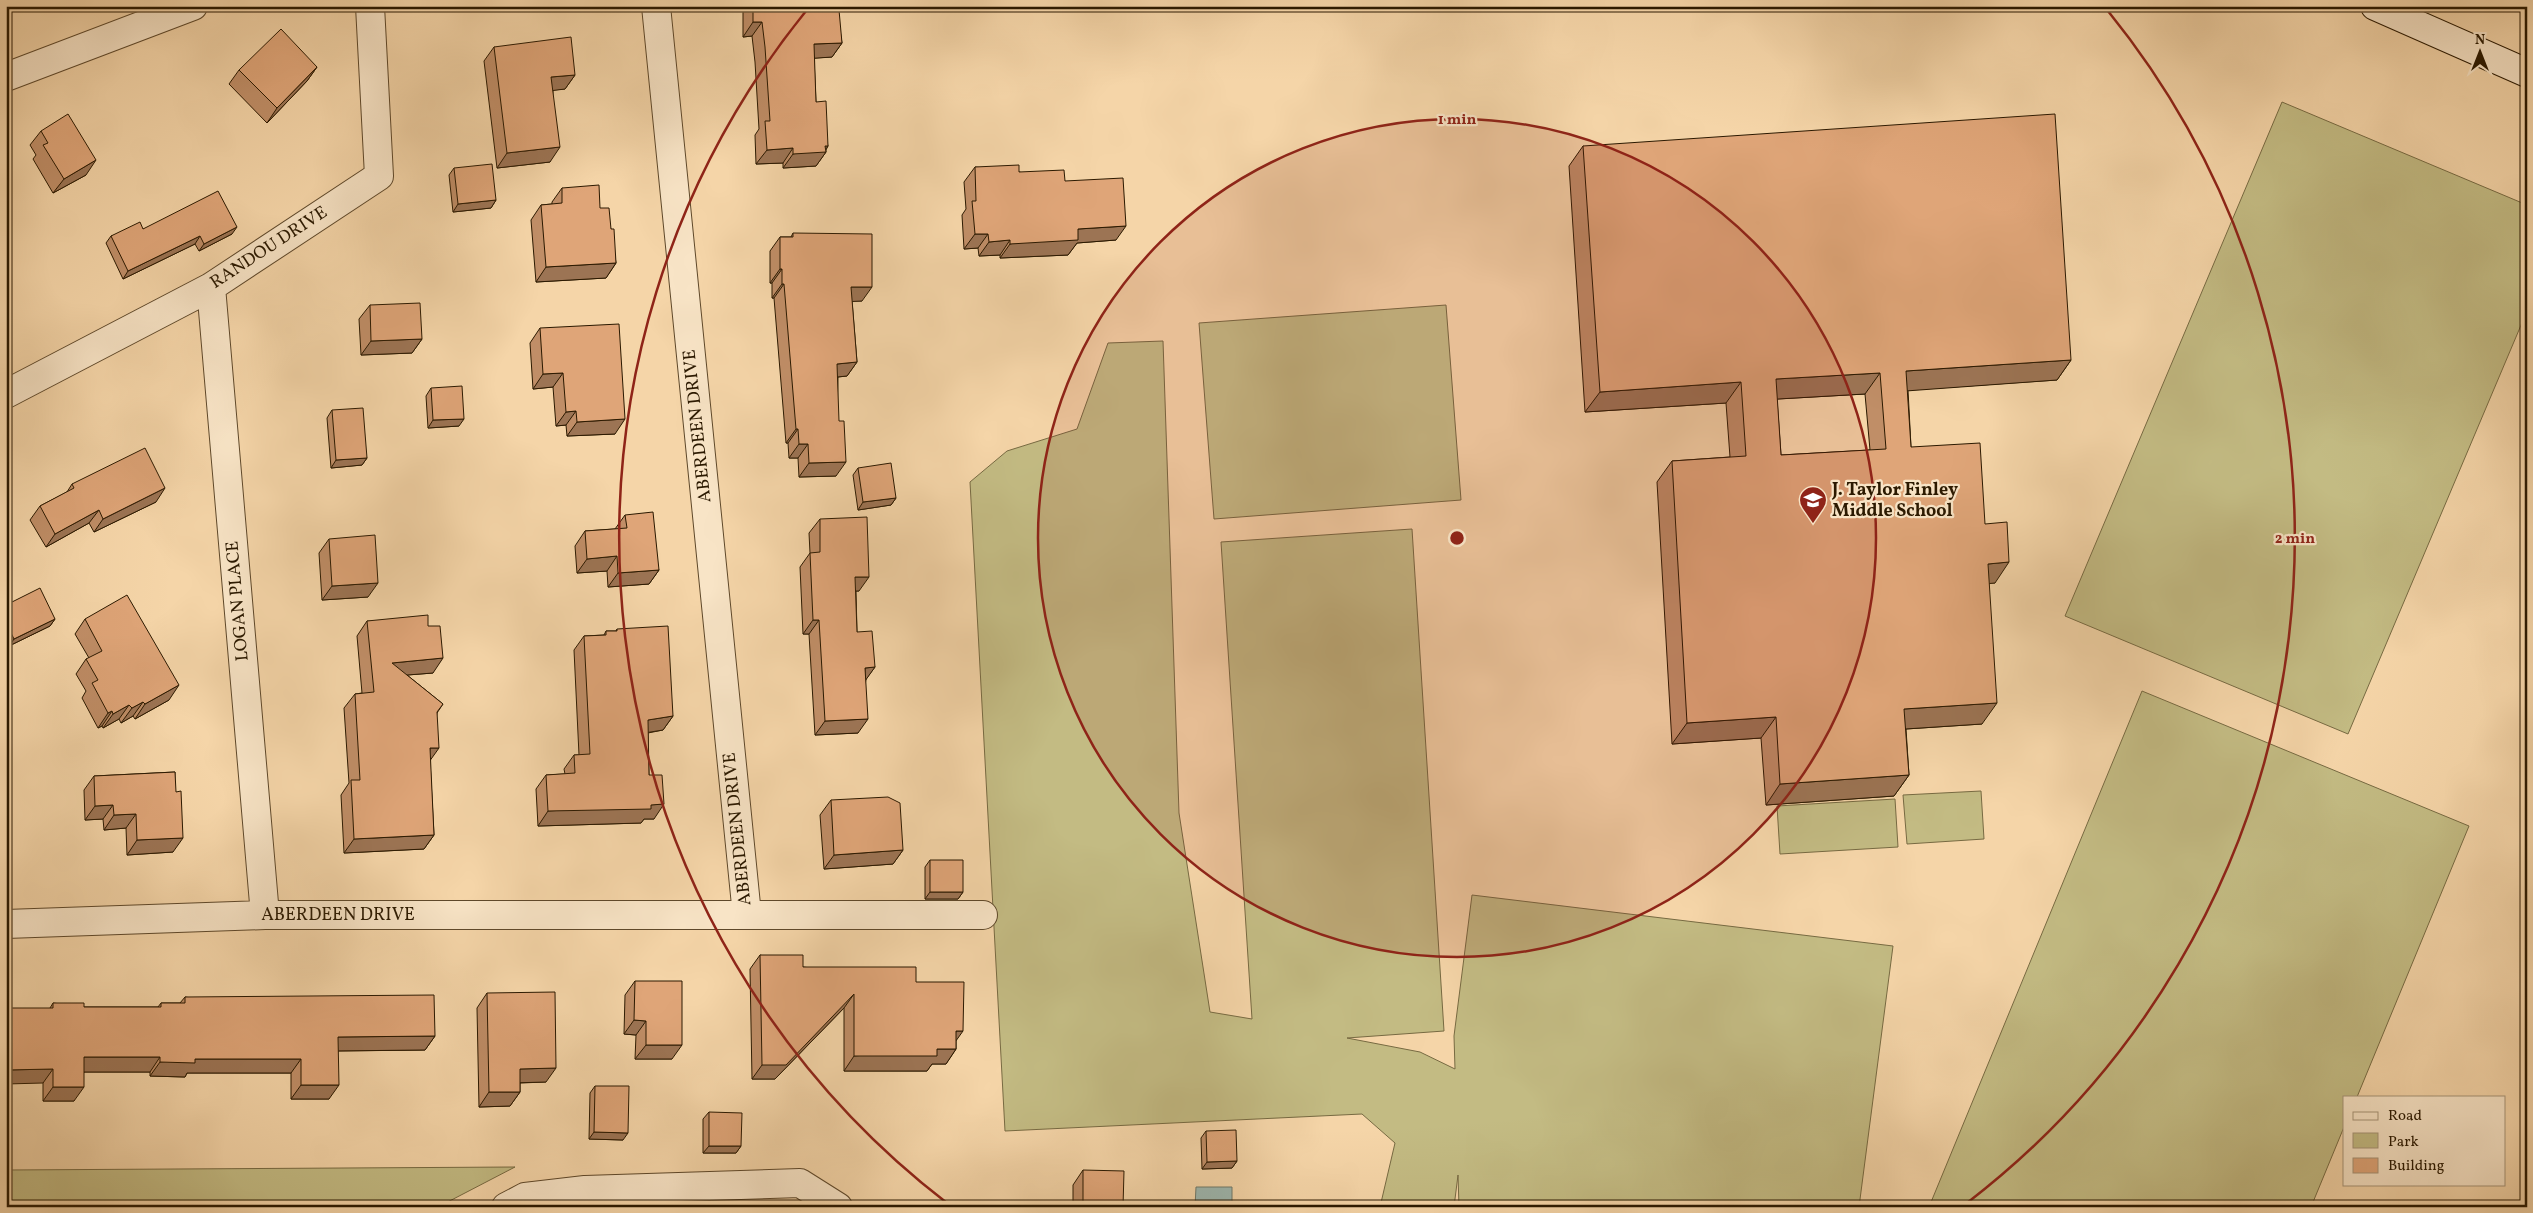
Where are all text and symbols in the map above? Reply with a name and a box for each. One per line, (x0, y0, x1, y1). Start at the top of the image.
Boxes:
north arrow (2456, 28, 2506, 78)
text: N (2475, 31, 2485, 50)
text: 1 min (1438, 110, 1476, 131)
street label: RANDOU DRIVE (205, 201, 333, 295)
street label: ABERDEEN DRIVE (678, 348, 718, 504)
place label: J. Taylor Finley Middle School (1831, 478, 1958, 524)
school or university icon: J. Taylor Finley Middle School (1798, 485, 1828, 524)
centre of rings (1448, 529, 1466, 547)
text: 2 min (2275, 529, 2315, 550)
street label: LOGAN PLACE (220, 540, 256, 662)
street label: ABERDEEN DRIVE (718, 751, 758, 907)
street label: ABERDEEN DRIVE (261, 903, 415, 928)
legend (2343, 1096, 2506, 1186)
text: Road (2388, 1106, 2422, 1127)
text: Park (2388, 1132, 2419, 1153)
text: Building (2388, 1156, 2445, 1177)

